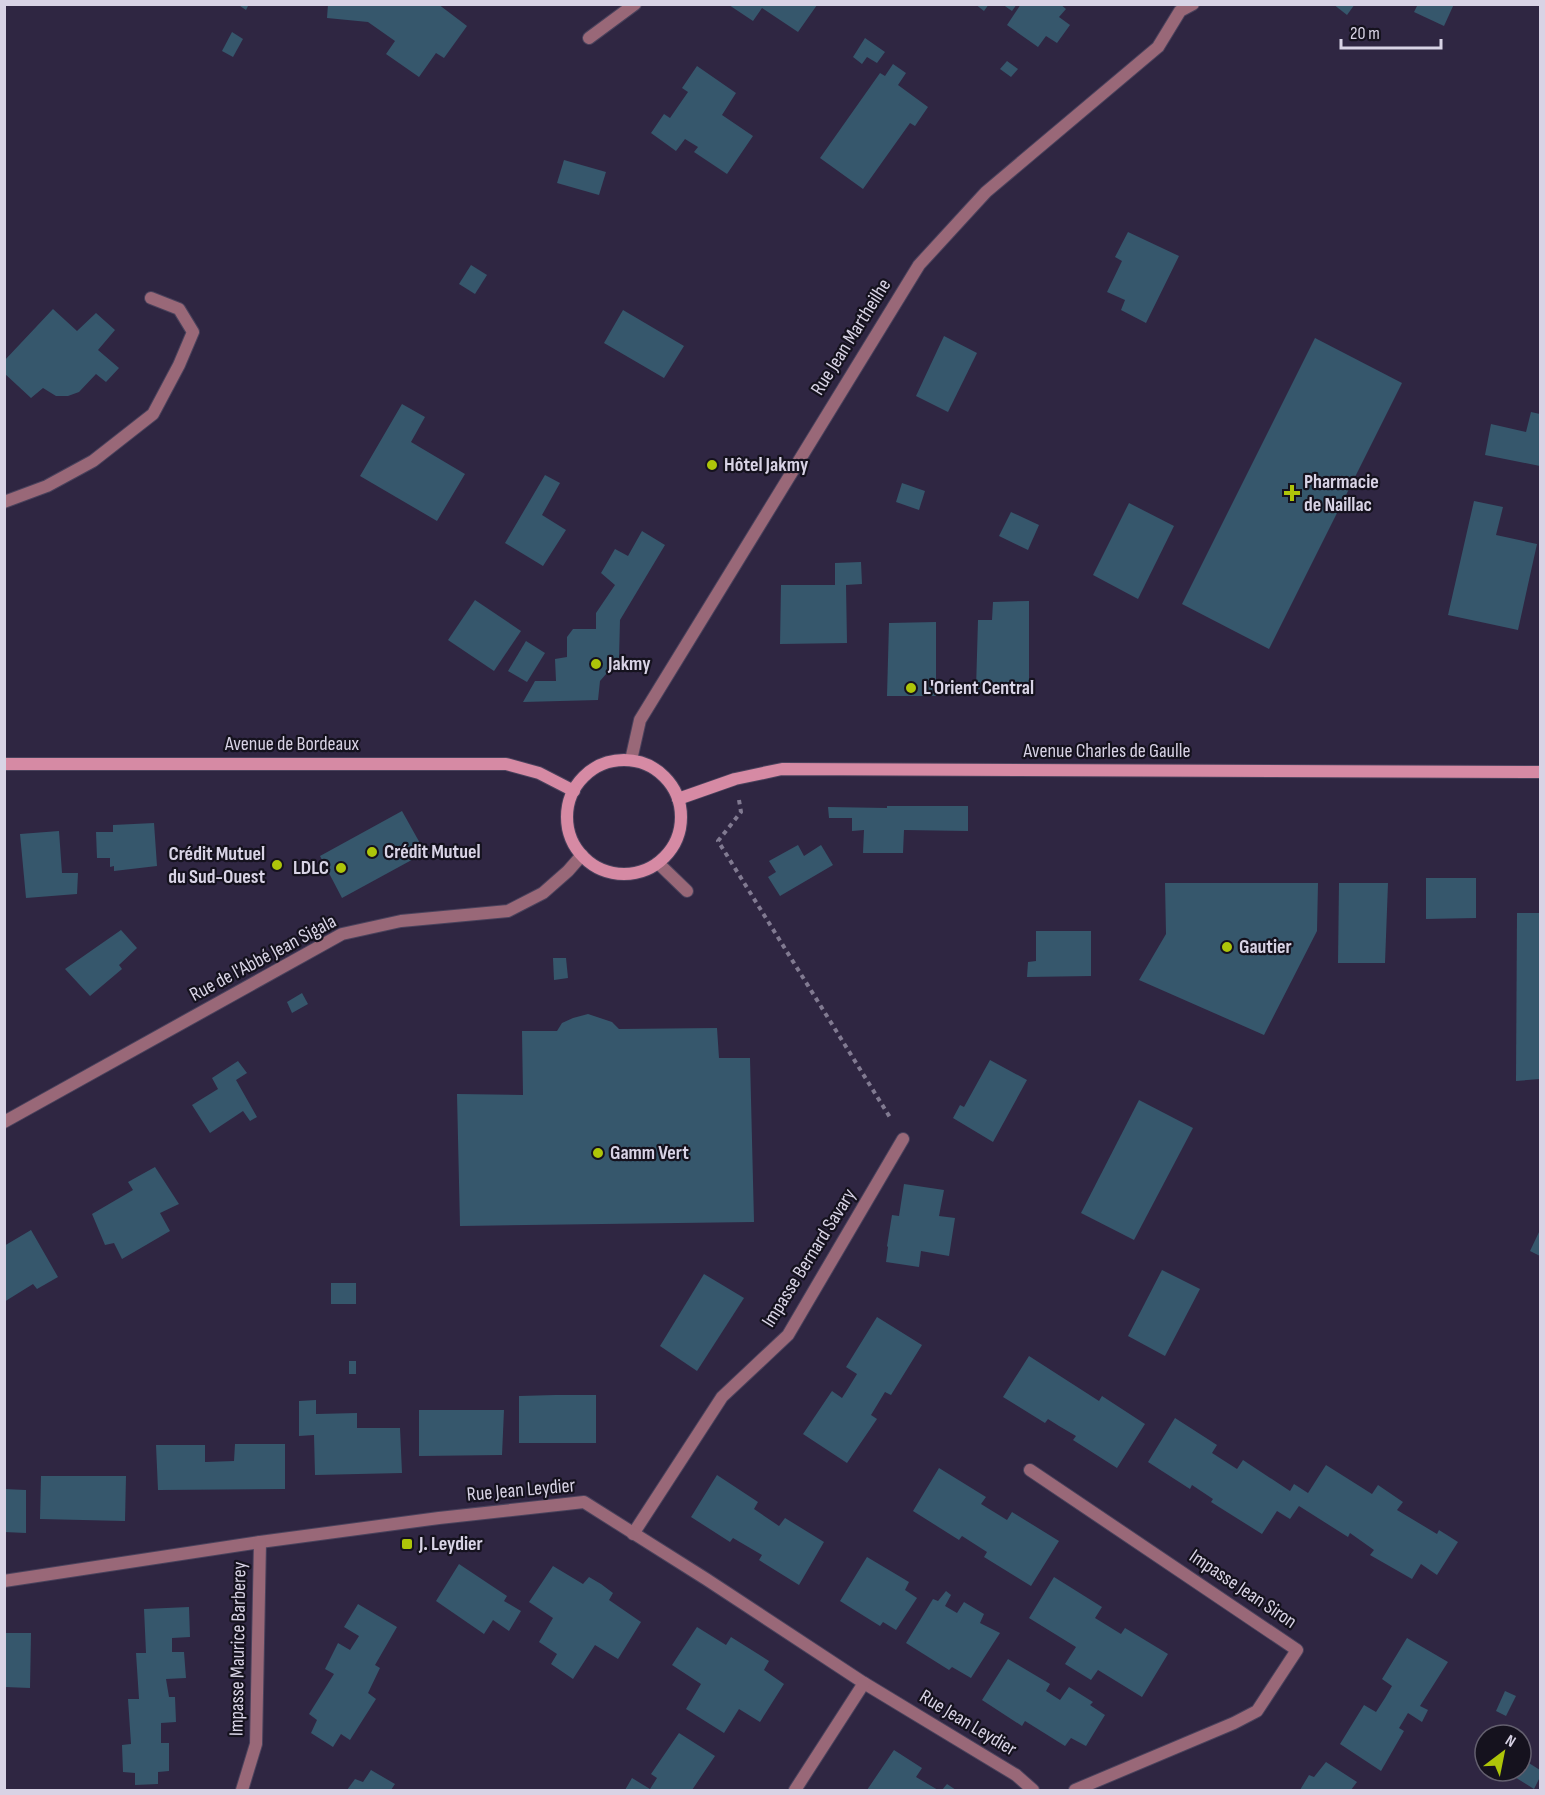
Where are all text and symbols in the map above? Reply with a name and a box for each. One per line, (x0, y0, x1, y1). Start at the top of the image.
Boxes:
scale bar (1341, 12, 1442, 50)
text: 20 m (1350, 23, 1380, 44)
street label: Rue Jean Martheilhe (806, 274, 896, 400)
place label: Hôtel Jakmy (724, 453, 809, 477)
marker: Hôtel Jakmy (705, 458, 719, 472)
place label: Pharmacie de Naillac (1304, 470, 1379, 517)
marker: Pharmacie de Naillac (1285, 486, 1299, 500)
place label: Jakmy (607, 652, 651, 676)
marker: Jakmy (589, 657, 603, 671)
place label: L'Orient Central (923, 676, 1034, 700)
marker: L'Orient Central (904, 681, 918, 695)
street label: Avenue de Bordeaux (224, 732, 360, 756)
street label: Avenue Charles de Gaulle (1023, 739, 1190, 763)
place label: Crédit Mutuel (384, 840, 481, 864)
place label: Crédit Mutuel du Sud-Ouest (168, 842, 265, 889)
marker: Crédit Mutuel (365, 845, 379, 859)
place label: LDLC (293, 856, 329, 880)
marker: Crédit Mutuel du Sud-Ouest (270, 858, 284, 872)
marker: LDLC (334, 861, 348, 875)
street label: Rue de l'Abbé Jean Sigala (186, 909, 340, 1007)
place label: Gautier (1239, 935, 1292, 959)
marker: Gautier (1220, 940, 1234, 954)
place label: Gamm Vert (610, 1141, 689, 1165)
marker: Gamm Vert (591, 1146, 605, 1160)
street label: Impasse Bernard Savary (757, 1184, 861, 1332)
street label: Rue Jean Leydier (466, 1473, 577, 1507)
place label: J. Leydier (418, 1532, 483, 1556)
marker: J. Leydier (400, 1537, 414, 1551)
street label: Impasse Jean Siron (1185, 1544, 1301, 1634)
street label: Impasse Maurice Barberey (224, 1561, 252, 1736)
street label: Rue Jean Leydier (915, 1685, 1021, 1761)
north arrow (1473, 1723, 1533, 1783)
text: N (1501, 1731, 1519, 1752)

